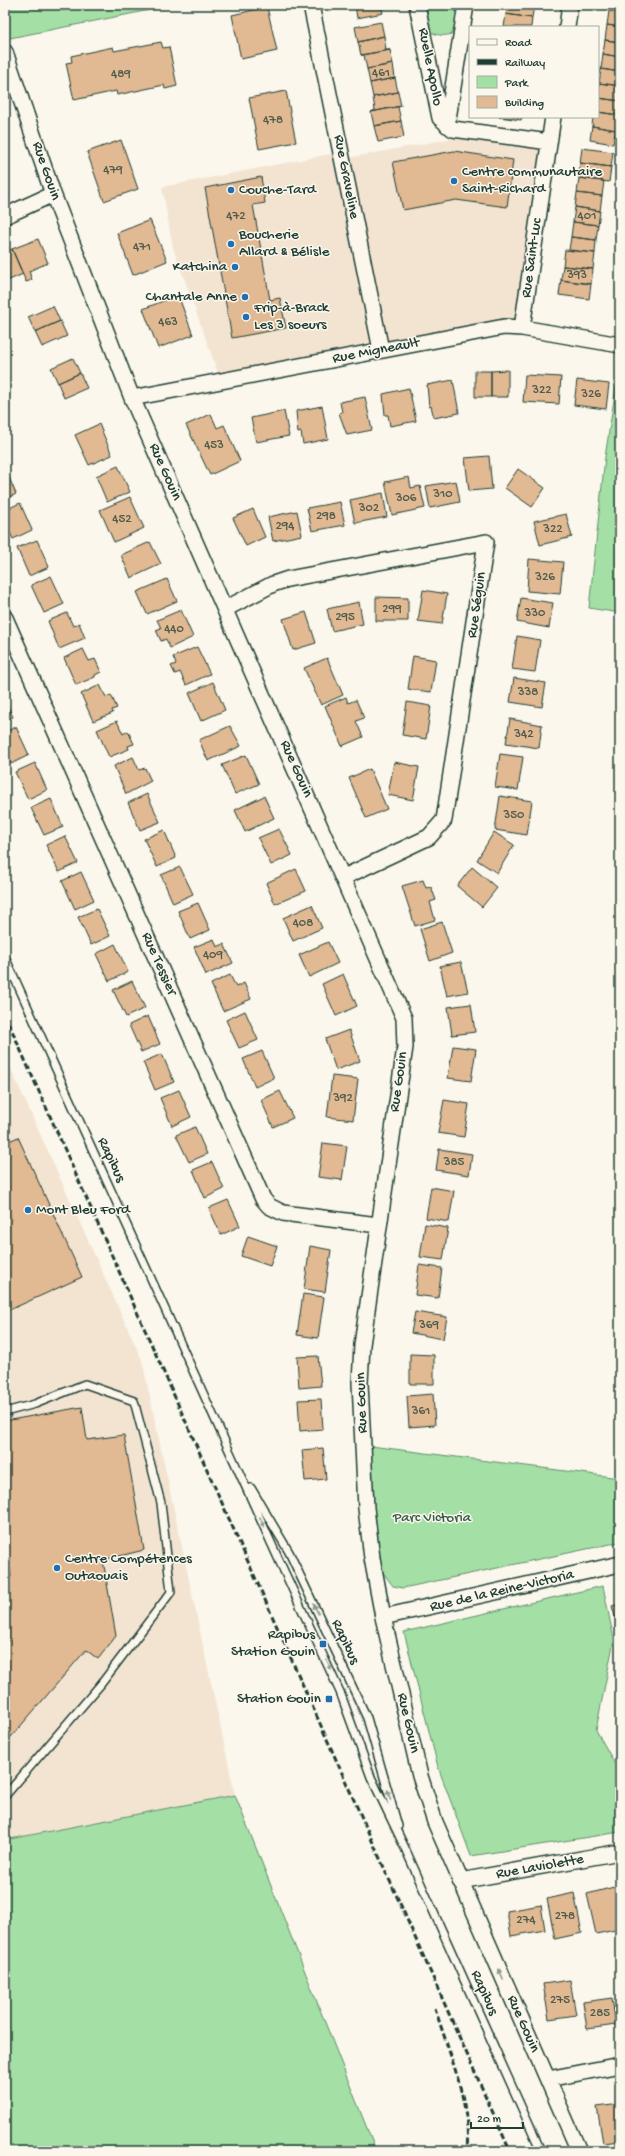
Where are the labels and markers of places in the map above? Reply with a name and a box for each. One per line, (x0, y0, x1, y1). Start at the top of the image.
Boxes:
place label: Centre communautaire Saint-Richard (462, 163, 602, 198)
marker: Centre communautaire Saint-Richard (449, 176, 459, 186)
place label: Couche-Tard (239, 181, 317, 199)
marker: Couche-Tard (226, 185, 236, 195)
place label: Boucherie Allard & Bélisle (238, 226, 330, 261)
marker: Boucherie Allard & Bélisle (226, 239, 236, 249)
place label: Katchina (172, 258, 228, 276)
marker: Katchina (230, 262, 240, 272)
place label: Chantale Anne (145, 288, 237, 306)
marker: Chantale Anne (240, 292, 250, 302)
place label: Frip-à-Brack Les 3 soeurs (253, 299, 330, 334)
marker: Frip-à-Brack Les 3 soeurs (241, 312, 251, 322)
place label: Mont Bleu Ford (36, 1201, 131, 1219)
marker: Mont Bleu Ford (23, 1205, 33, 1215)
place label: Centre Compétences Outaouais (65, 1550, 192, 1585)
marker: Centre Compétences Outaouais (52, 1563, 62, 1573)
place label: Rapibus Station Gouin (231, 1626, 315, 1661)
marker: Rapibus Station Gouin (318, 1639, 328, 1649)
place label: Station Gouin (237, 1690, 321, 1708)
marker: Station Gouin (324, 1694, 334, 1704)

